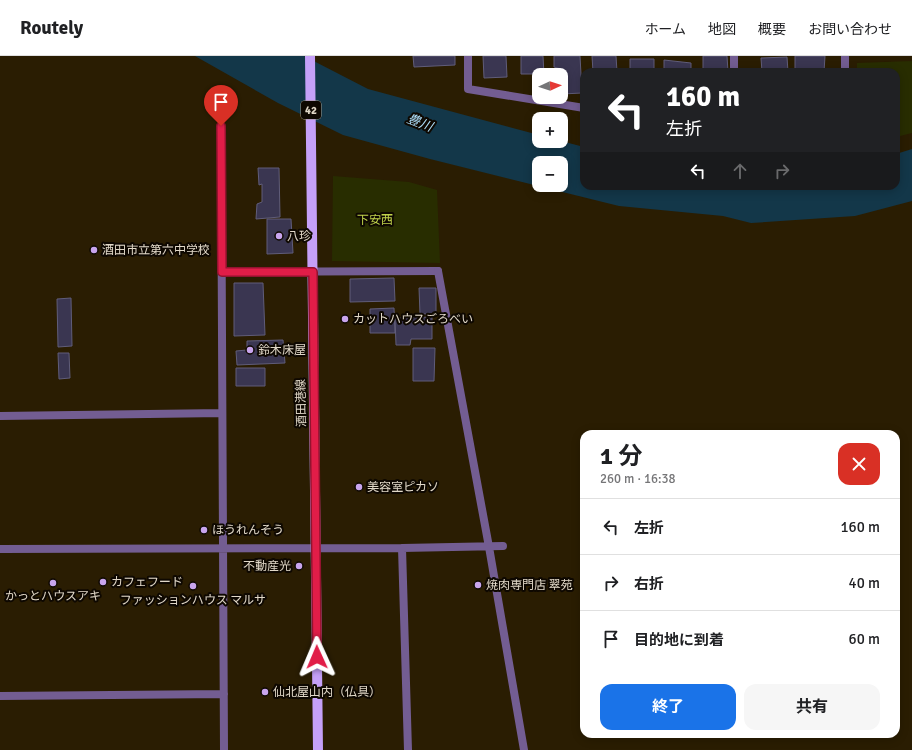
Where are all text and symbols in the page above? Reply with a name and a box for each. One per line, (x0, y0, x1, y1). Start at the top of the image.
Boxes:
text: Routely (20, 16, 83, 40)
text: ホーム (644, 21, 686, 38)
text: 地図 (708, 21, 736, 38)
text: 概要 (758, 21, 786, 38)
text: お問い合わせ (808, 21, 892, 38)
north arrow (532, 68, 568, 104)
map controls (532, 68, 568, 192)
text: 160 m (666, 80, 740, 114)
icon: left (600, 84, 652, 136)
pin (204, 85, 238, 126)
icon: arrive (210, 91, 232, 113)
road number: 42 (301, 101, 321, 119)
water label: 豊川 (405, 111, 437, 136)
button: + (532, 112, 568, 148)
text: 左折 (666, 118, 702, 140)
button: − (532, 156, 568, 192)
icon: left (687, 160, 709, 182)
icon: ahead (729, 160, 751, 182)
icon: right (771, 160, 793, 182)
park label: 下安西 (357, 213, 393, 228)
place label: 八珍 (287, 229, 311, 244)
marker: 八珍 (274, 231, 284, 241)
place label: 酒田市立第六中学校 (102, 243, 210, 258)
marker: 酒田市立第六中学校 (89, 245, 99, 255)
place label: カットハウスごろべい (353, 312, 473, 327)
marker: カットハウスごろべい (340, 314, 350, 324)
place label: 鈴木床屋 (258, 343, 306, 358)
marker: 鈴木床屋 (245, 345, 255, 355)
street label: 酒田港線 (294, 379, 309, 427)
text: 1 分 (600, 441, 642, 471)
button: close (838, 443, 880, 485)
text: 260 m · 16:38 (600, 471, 676, 487)
place label: 美容室ピカソ (367, 480, 439, 495)
marker: 美容室ピカソ (354, 482, 364, 492)
icon: left (600, 516, 622, 538)
text: 160 m (840, 518, 880, 536)
text: 左折 (634, 519, 664, 537)
place label: ほうれんそう (212, 523, 284, 538)
marker: ほうれんそう (199, 525, 209, 535)
place label: 不動産光 (243, 559, 291, 574)
marker: 不動産光 (294, 561, 304, 571)
icon: right (600, 572, 622, 594)
text: 40 m (849, 574, 880, 592)
place label: カフェフード (111, 575, 183, 590)
text: 右折 (634, 575, 664, 593)
marker: カフェフード (98, 577, 108, 587)
marker: かっとハウスアキ (48, 578, 58, 588)
place label: 焼肉専門店 翠苑 (486, 578, 573, 593)
marker: 焼肉専門店 翠苑 (473, 580, 483, 590)
marker: ファッションハウス マルサ (188, 581, 198, 591)
place label: かっとハウスアキ (5, 589, 101, 604)
place label: ファッションハウス マルサ (120, 593, 266, 608)
icon: arrive (600, 628, 622, 650)
text: 60 m (849, 630, 880, 648)
text: 目的地に到着 (634, 631, 724, 649)
position arrow (296, 636, 338, 678)
button: 終了 (600, 684, 736, 730)
button: 共有 (744, 684, 880, 730)
place label: 仙北屋山内（仏具） (273, 685, 381, 700)
marker: 仙北屋山内（仏具） (260, 687, 270, 697)

